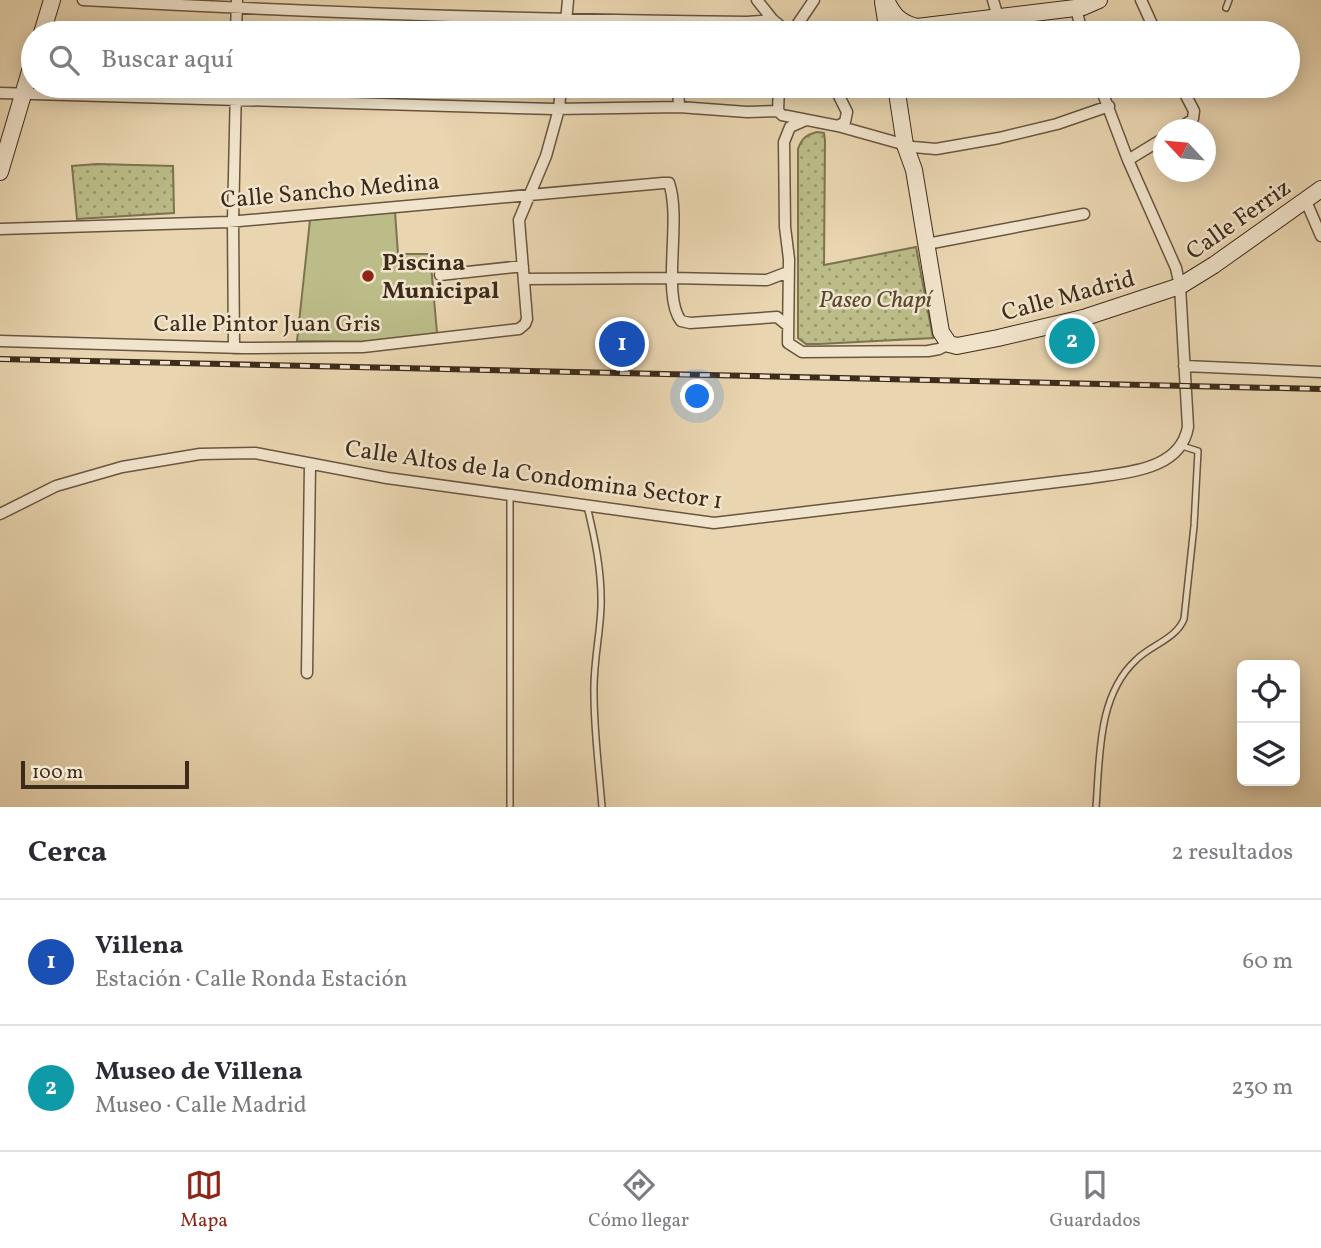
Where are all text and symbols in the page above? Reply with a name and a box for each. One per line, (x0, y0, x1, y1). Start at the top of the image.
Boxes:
search box (21, 21, 1300, 98)
icon: search (45, 41, 83, 79)
text: Buscar aquí (101, 42, 233, 78)
north arrow (1153, 119, 1216, 182)
street label: Calle Sancho Medina (219, 165, 441, 219)
street label: Calle Ferriz (1180, 172, 1299, 269)
place label: Piscina Municipal (382, 247, 499, 309)
street label: Calle Madrid (998, 263, 1139, 331)
marker: Piscina Municipal (360, 268, 376, 284)
park label: Paseo Chapí (818, 284, 934, 318)
street label: Calle Pintor Juan Gris (153, 308, 381, 342)
pin: 2 (1049, 315, 1095, 367)
pin: 1 (599, 318, 645, 370)
your location (680, 379, 714, 413)
street label: Calle Altos de la Condomina Sector 1 (343, 433, 725, 519)
map controls (1237, 660, 1300, 786)
button: locate (1237, 660, 1300, 723)
button: layers (1237, 723, 1300, 786)
scale bar (21, 758, 189, 790)
text: 100 m (32, 760, 83, 786)
text: Cerca (28, 832, 107, 874)
text: 2 resultados (1171, 837, 1293, 869)
text: Villena (95, 928, 183, 964)
text: 1 (46, 946, 56, 978)
text: 60 m (1243, 946, 1293, 978)
text: Estación · Calle Ronda Estación (95, 964, 407, 996)
text: Museo de Villena (95, 1054, 303, 1090)
text: 2 (45, 1072, 57, 1104)
text: 230 m (1231, 1072, 1293, 1104)
text: Museo · Calle Madrid (95, 1090, 307, 1122)
tab: Mapa (180, 1166, 228, 1234)
tab: Cómo llegar (588, 1166, 689, 1234)
tab: Guardados (1050, 1166, 1141, 1234)

